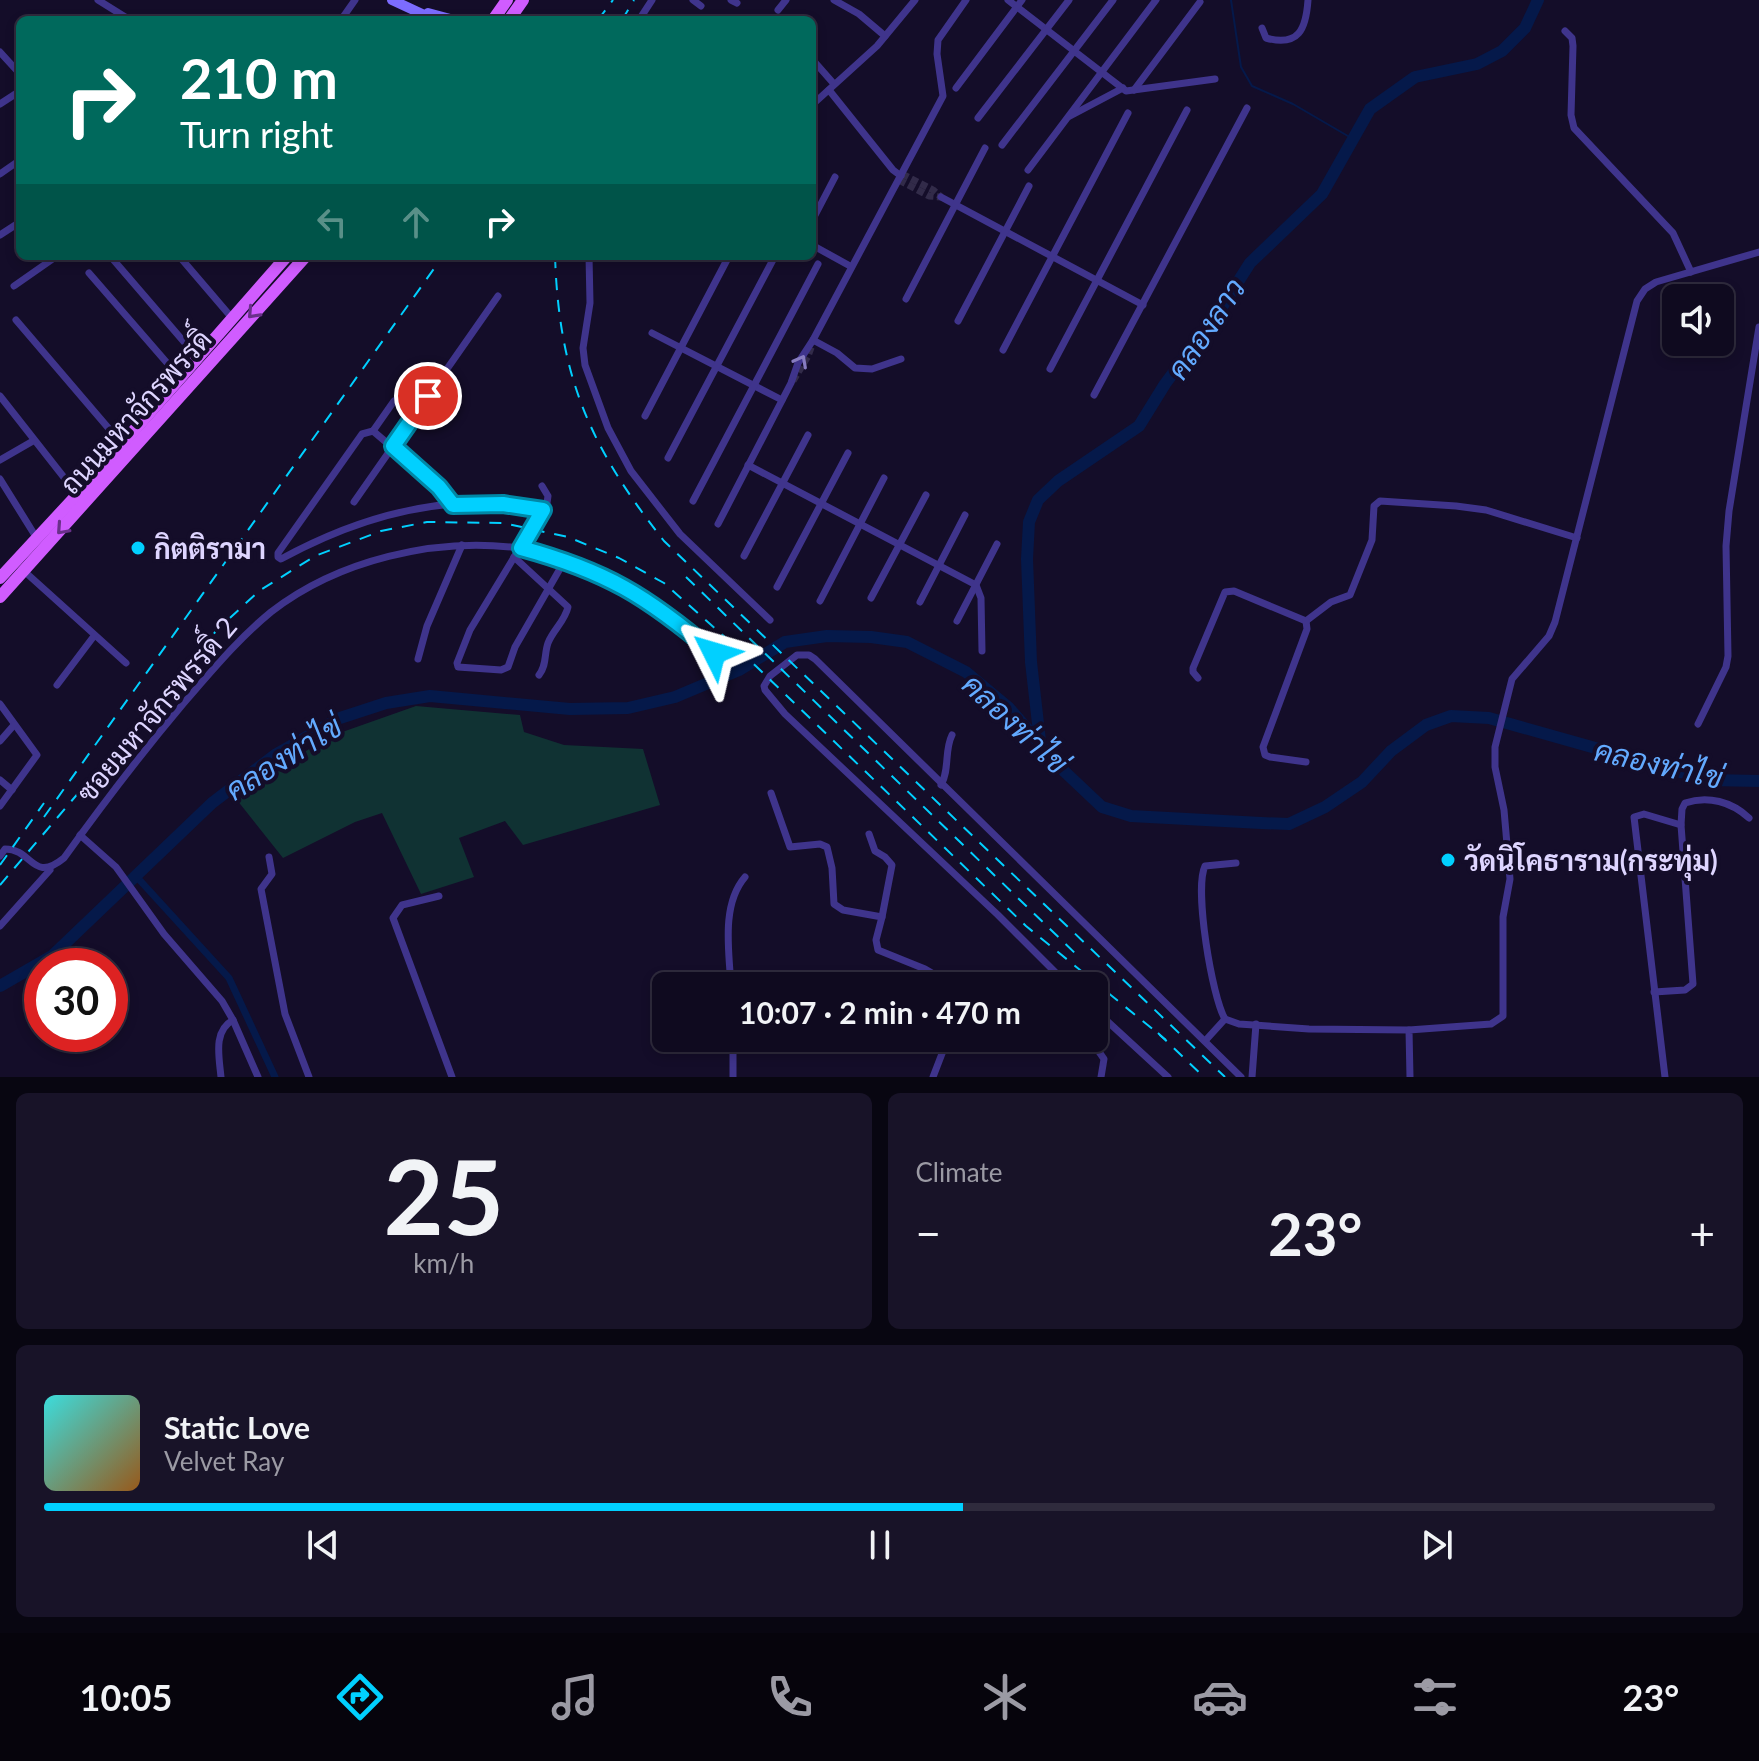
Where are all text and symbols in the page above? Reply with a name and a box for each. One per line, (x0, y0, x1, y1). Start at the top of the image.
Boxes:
text: 210 m (180, 44, 338, 111)
icon: right (48, 48, 152, 152)
text: Turn right (180, 112, 333, 156)
icon: left (310, 200, 354, 244)
icon: ahead (394, 200, 438, 244)
icon: right (478, 200, 522, 244)
water label: คลองลาว (1158, 271, 1252, 385)
map controls (1662, 284, 1734, 356)
button: sound (1662, 284, 1734, 356)
one-way arrow (248, 304, 263, 318)
street label: ถนนมหาจักรพรรดิ์ (48, 318, 218, 500)
one-way arrow (791, 355, 806, 369)
pin (394, 362, 462, 430)
icon: arrive (406, 374, 450, 418)
one-way arrow (58, 519, 72, 534)
place label: กิตติรามา (154, 531, 266, 565)
marker: กิตติรามา (129, 539, 147, 557)
street label: ซอยมหาจักรพรรดิ์ 2 (64, 606, 243, 808)
position arrow (672, 611, 756, 695)
water label: คลองท่าไข่ (956, 665, 1077, 782)
water label: คลองท่าไข่ (218, 706, 350, 807)
water label: คลองท่าไข่ (1591, 731, 1729, 796)
place label: วัดนิโคธาราม(กระทุ่ม) (1464, 842, 1718, 881)
marker: วัดนิโคธาราม(กระทุ่ม) (1439, 851, 1457, 869)
speed limit sign: 30 (24, 948, 128, 1052)
text: 10:07 · 2 min · 470 m (739, 994, 1021, 1030)
text: 25 (383, 1132, 504, 1257)
text: Climate (916, 1156, 1002, 1188)
text: 23° (1268, 1197, 1363, 1269)
text: − (916, 1207, 941, 1259)
text: + (1689, 1207, 1715, 1259)
text: km/h (413, 1247, 474, 1279)
text: Static Love (164, 1409, 310, 1445)
text: Velvet Ray (164, 1445, 284, 1477)
icon: previous (301, 1523, 345, 1567)
icon: pause (858, 1523, 902, 1567)
icon: next (1415, 1523, 1459, 1567)
icon: directions (332, 1669, 388, 1725)
icon: music (547, 1669, 603, 1725)
icon: phone (762, 1669, 818, 1725)
icon: climate (977, 1669, 1033, 1725)
icon: car (1192, 1669, 1248, 1725)
icon: filters (1407, 1669, 1463, 1725)
text: 10:05 (80, 1675, 172, 1719)
text: 23° (1623, 1675, 1679, 1719)

